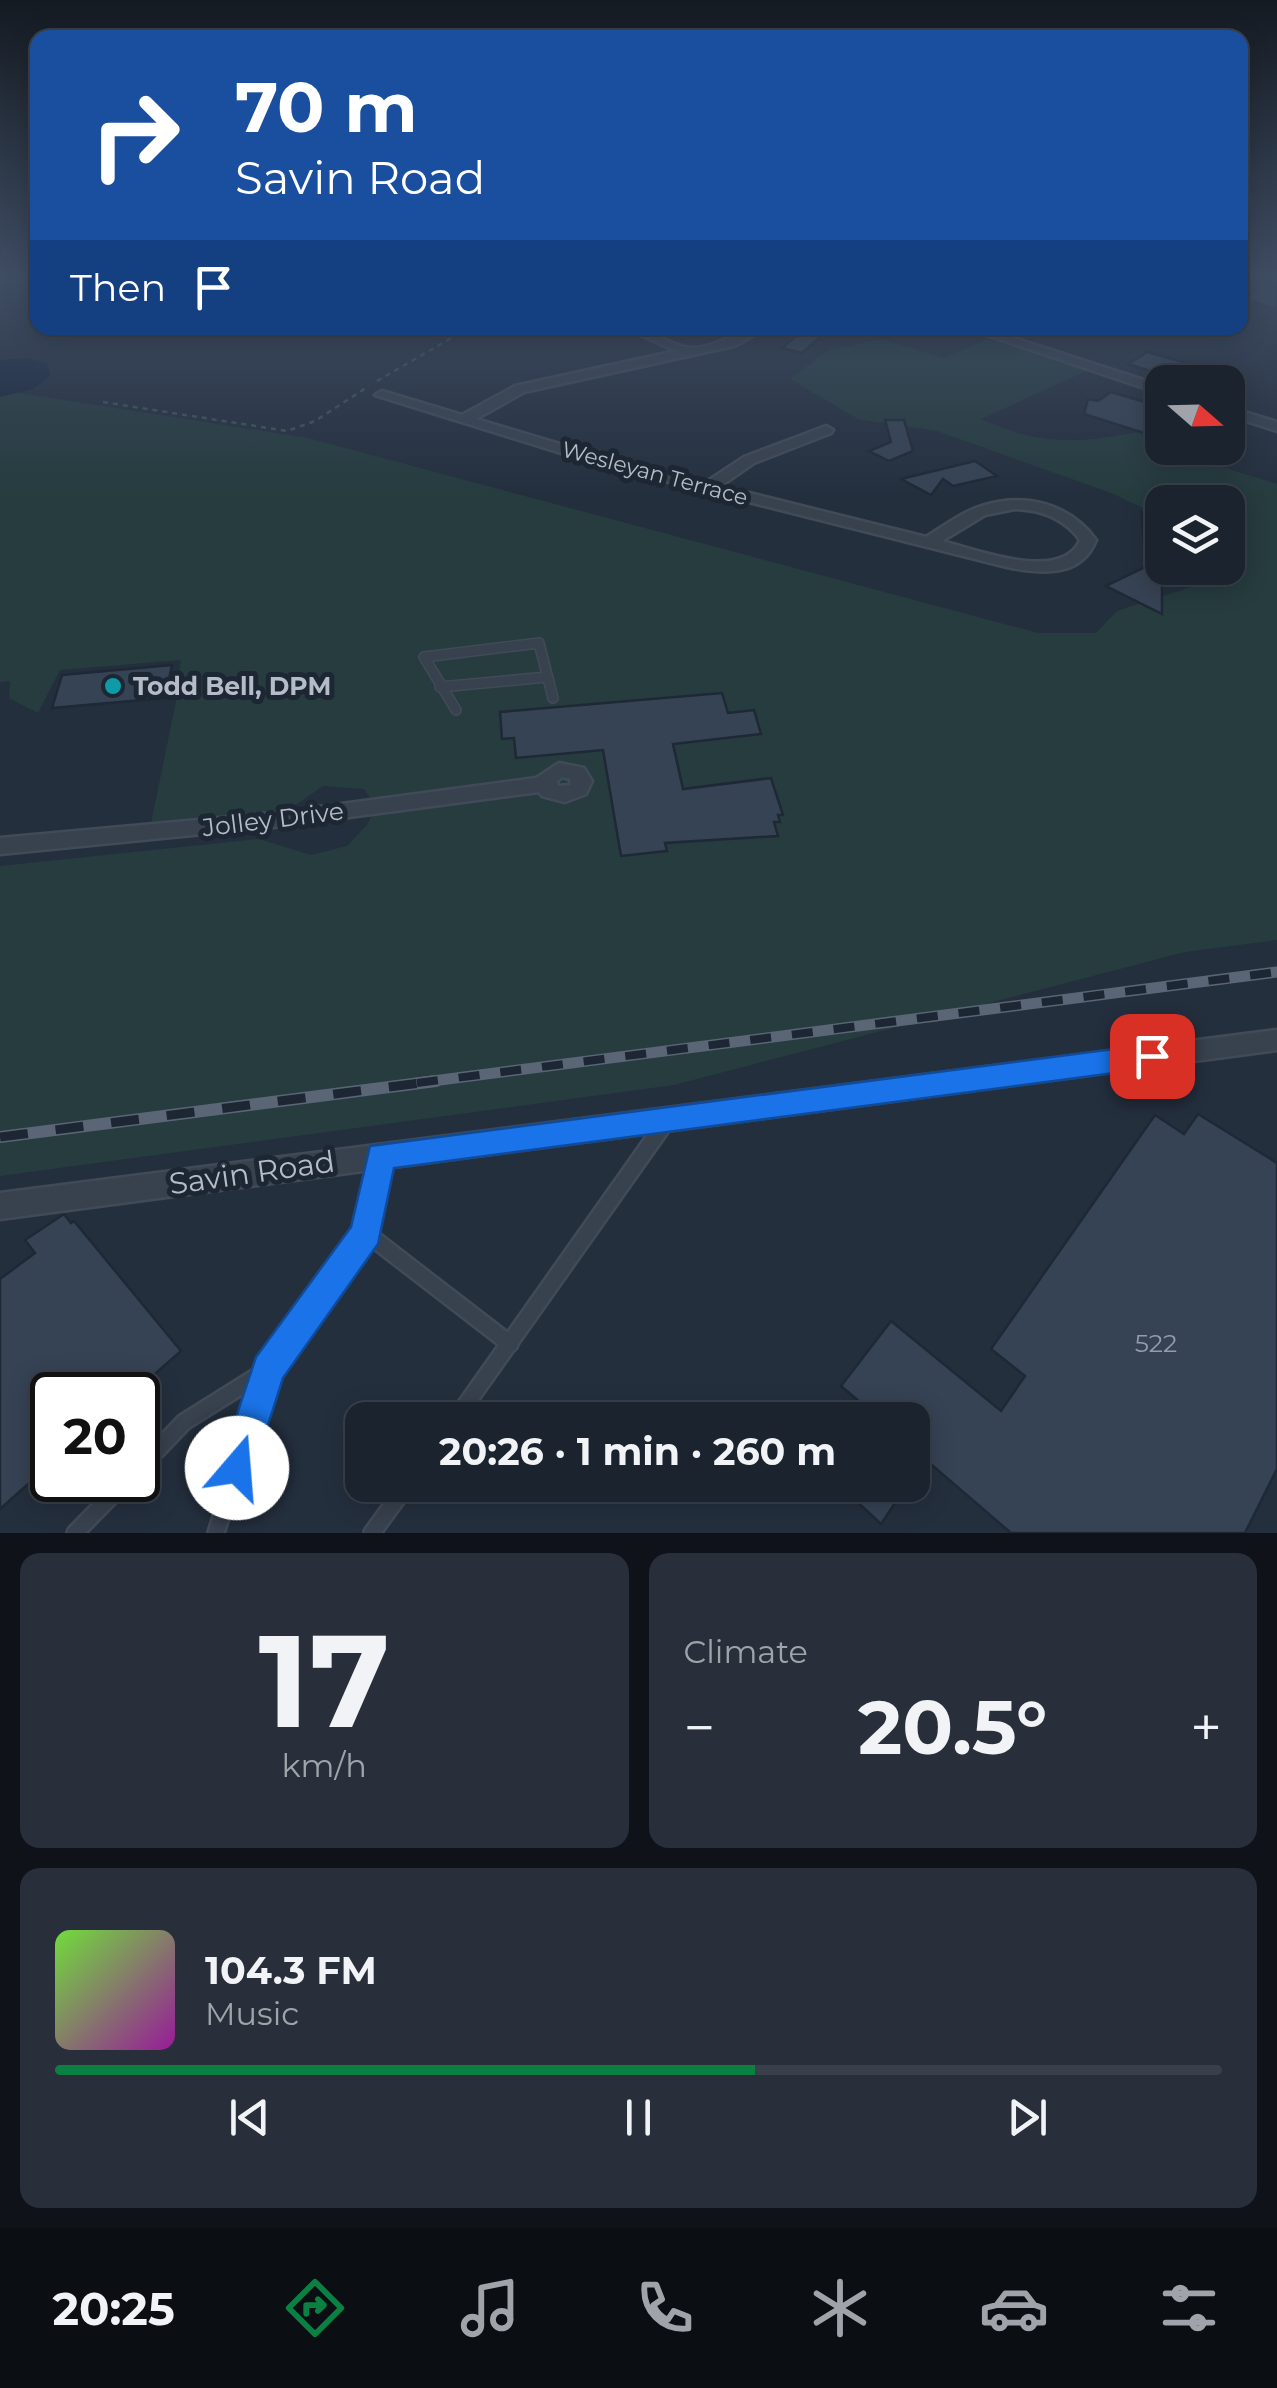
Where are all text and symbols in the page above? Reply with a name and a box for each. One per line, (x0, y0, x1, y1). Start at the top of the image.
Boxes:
text: 70 m (235, 64, 418, 150)
icon: right (70, 70, 200, 200)
text: Savin Road (235, 150, 485, 205)
icon: arrive (186, 260, 241, 315)
text: Then (70, 264, 166, 311)
north arrow (1145, 365, 1245, 465)
map controls (1145, 365, 1245, 585)
street label: Wesleyan Terrace (559, 436, 751, 511)
button: layers (1145, 485, 1245, 585)
place label: Todd Bell, DPM (133, 671, 331, 701)
marker: Todd Bell, DPM (102, 675, 124, 697)
street label: Jolley Drive (200, 795, 345, 843)
pin (1110, 1014, 1195, 1099)
icon: arrive (1125, 1029, 1180, 1084)
street label: Savin Road (167, 1143, 337, 1202)
house number: 522 (1135, 1328, 1177, 1358)
speed limit sign: 20 (30, 1372, 160, 1502)
position arrow (185, 1416, 289, 1520)
text: 20:26 · 1 min · 260 m (439, 1428, 836, 1475)
text: 17 (258, 1601, 390, 1760)
text: Climate (684, 1632, 808, 1671)
text: 20.5° (858, 1681, 1047, 1773)
text: − (684, 1694, 715, 1761)
text: + (1190, 1694, 1222, 1761)
text: km/h (282, 1746, 367, 1785)
text: 104.3 FM (205, 1947, 377, 1994)
text: Music (205, 1994, 299, 2033)
icon: previous (222, 2090, 277, 2145)
icon: pause (611, 2090, 666, 2145)
icon: next (1000, 2090, 1055, 2145)
icon: directions (280, 2273, 350, 2343)
icon: music (455, 2273, 525, 2343)
icon: phone (630, 2273, 700, 2343)
icon: climate (805, 2273, 875, 2343)
icon: car (979, 2273, 1049, 2343)
icon: filters (1154, 2273, 1224, 2343)
text: 20:25 (52, 2281, 175, 2336)

